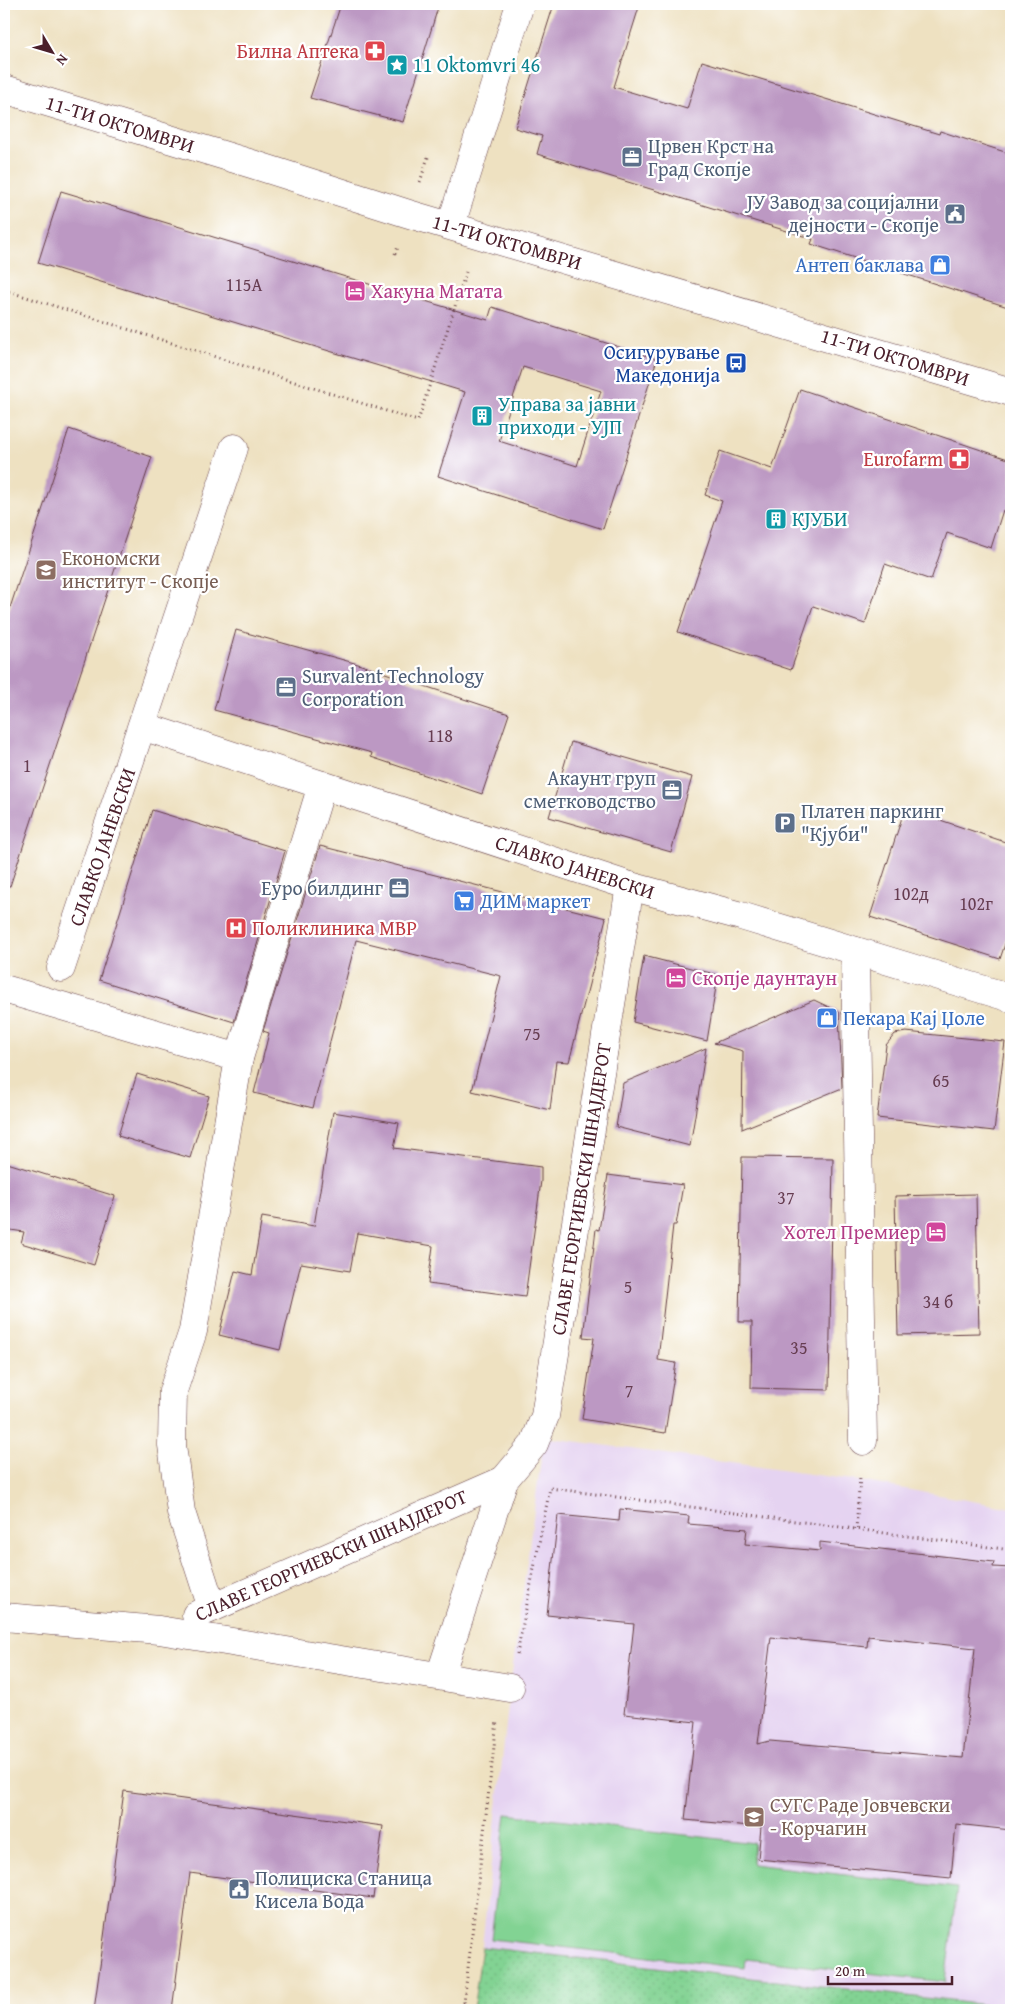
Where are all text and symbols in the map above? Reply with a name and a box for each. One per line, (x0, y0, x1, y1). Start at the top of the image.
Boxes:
north arrow (28, 28, 78, 78)
place label: Билна Аптека (237, 36, 359, 65)
pharmacy icon: Билна Аптека (363, 39, 387, 63)
text: N (51, 50, 73, 70)
place label: 11 Oktomvri 46 (413, 50, 540, 79)
place icon: 11 Oktomvri 46 (385, 53, 409, 77)
street label: 11-ТИ ОКТОМВРИ (42, 87, 198, 160)
place label: Црвен Крст на Град Скопје (648, 131, 774, 183)
office icon: Црвен Крст на Град Скопје (620, 145, 644, 169)
place label: ЈУ Завод за социјални дејности - Скопје (744, 187, 939, 239)
public building icon: ЈУ Завод за социјални дејности - Скопје (943, 202, 967, 226)
street label: 11-ТИ ОКТОМВРИ (429, 206, 585, 277)
place label: Антеп баклава (796, 250, 924, 279)
shop icon: Антеп баклава (928, 253, 952, 277)
house number: 115А (226, 271, 263, 298)
place label: Хакуна Матата (371, 276, 503, 305)
hotel icon: Хакуна Матата (343, 279, 367, 303)
street label: 11-ТИ ОКТОМВРИ (817, 320, 973, 393)
place label: Осигурување Македонија (604, 337, 720, 389)
bus stop icon: Осигурување Македонија (724, 351, 748, 375)
place label: Управа за јавни приходи - УЈП (498, 389, 636, 441)
building icon: Управа за јавни приходи - УЈП (470, 404, 494, 428)
place label: Eurofarm (863, 444, 944, 473)
pharmacy icon: Eurofarm (947, 447, 971, 471)
place label: КЈУБИ (792, 504, 848, 533)
building icon: КЈУБИ (764, 507, 788, 531)
place label: Економски институт - Скопје (62, 543, 219, 595)
school or university icon: Економски институт - Скопје (34, 558, 58, 582)
place label: Survalent Technology Corporation (302, 661, 484, 713)
office icon: Survalent Technology Corporation (274, 675, 298, 699)
house number: 118 (427, 722, 453, 749)
house number: 1 (23, 752, 31, 779)
place label: Акаунт груп сметководство (524, 763, 656, 815)
street label: СЛАВКО ЈАНЕВСКИ (61, 764, 142, 930)
office icon: Акаунт груп сметководство (660, 778, 684, 802)
place label: Платен паркинг "Кјуби" (801, 796, 944, 848)
parking icon: Платен паркинг "Кјуби" (773, 811, 797, 835)
street label: СЛАВКО ЈАНЕВСКИ (492, 827, 658, 906)
place label: Еуро билдинг (261, 873, 384, 902)
office icon: Еуро билдинг (387, 876, 411, 900)
house number: 102д (893, 880, 929, 907)
place label: ДИМ маркет (479, 886, 591, 915)
supermarket icon: ДИМ маркет (452, 889, 476, 913)
house number: 102г (959, 890, 993, 917)
place label: Поликлиника МВР (252, 913, 417, 942)
hospital icon: Поликлиника МВР (224, 916, 248, 940)
place label: Скопје даунтаун (692, 963, 838, 992)
hotel icon: Скопје даунтаун (664, 966, 688, 990)
place label: Пекара Кај Џоле (843, 1003, 985, 1032)
shop icon: Пекара Кај Џоле (815, 1006, 839, 1030)
house number: 75 (523, 1020, 541, 1047)
street label: СЛАВЕ ГЕОРГИЕВСКИ ШНАЈДЕРОТ (543, 1041, 618, 1337)
house number: 65 (932, 1067, 950, 1094)
house number: 37 (777, 1184, 795, 1211)
place label: Хотел Премиер (784, 1217, 920, 1246)
hotel icon: Хотел Премиер (924, 1220, 948, 1244)
house number: 5 (624, 1273, 632, 1300)
house number: 34 б (923, 1288, 953, 1315)
house number: 35 (790, 1334, 808, 1361)
house number: 7 (625, 1377, 633, 1404)
street label: СЛАВЕ ГЕОРГИЕВСКИ ШНАЈДЕРОТ (190, 1481, 472, 1628)
place label: СУГС Раде Јовчевски - Корчагин (770, 1790, 950, 1842)
school or university icon: СУГС Раде Јовчевски - Корчагин (742, 1805, 766, 1829)
place label: Полициска Станица Кисела Вода (255, 1863, 432, 1915)
public building icon: Полициска Станица Кисела Вода (227, 1877, 251, 1901)
scale bar (828, 1954, 951, 1986)
text: 20 m (835, 1960, 866, 1981)

